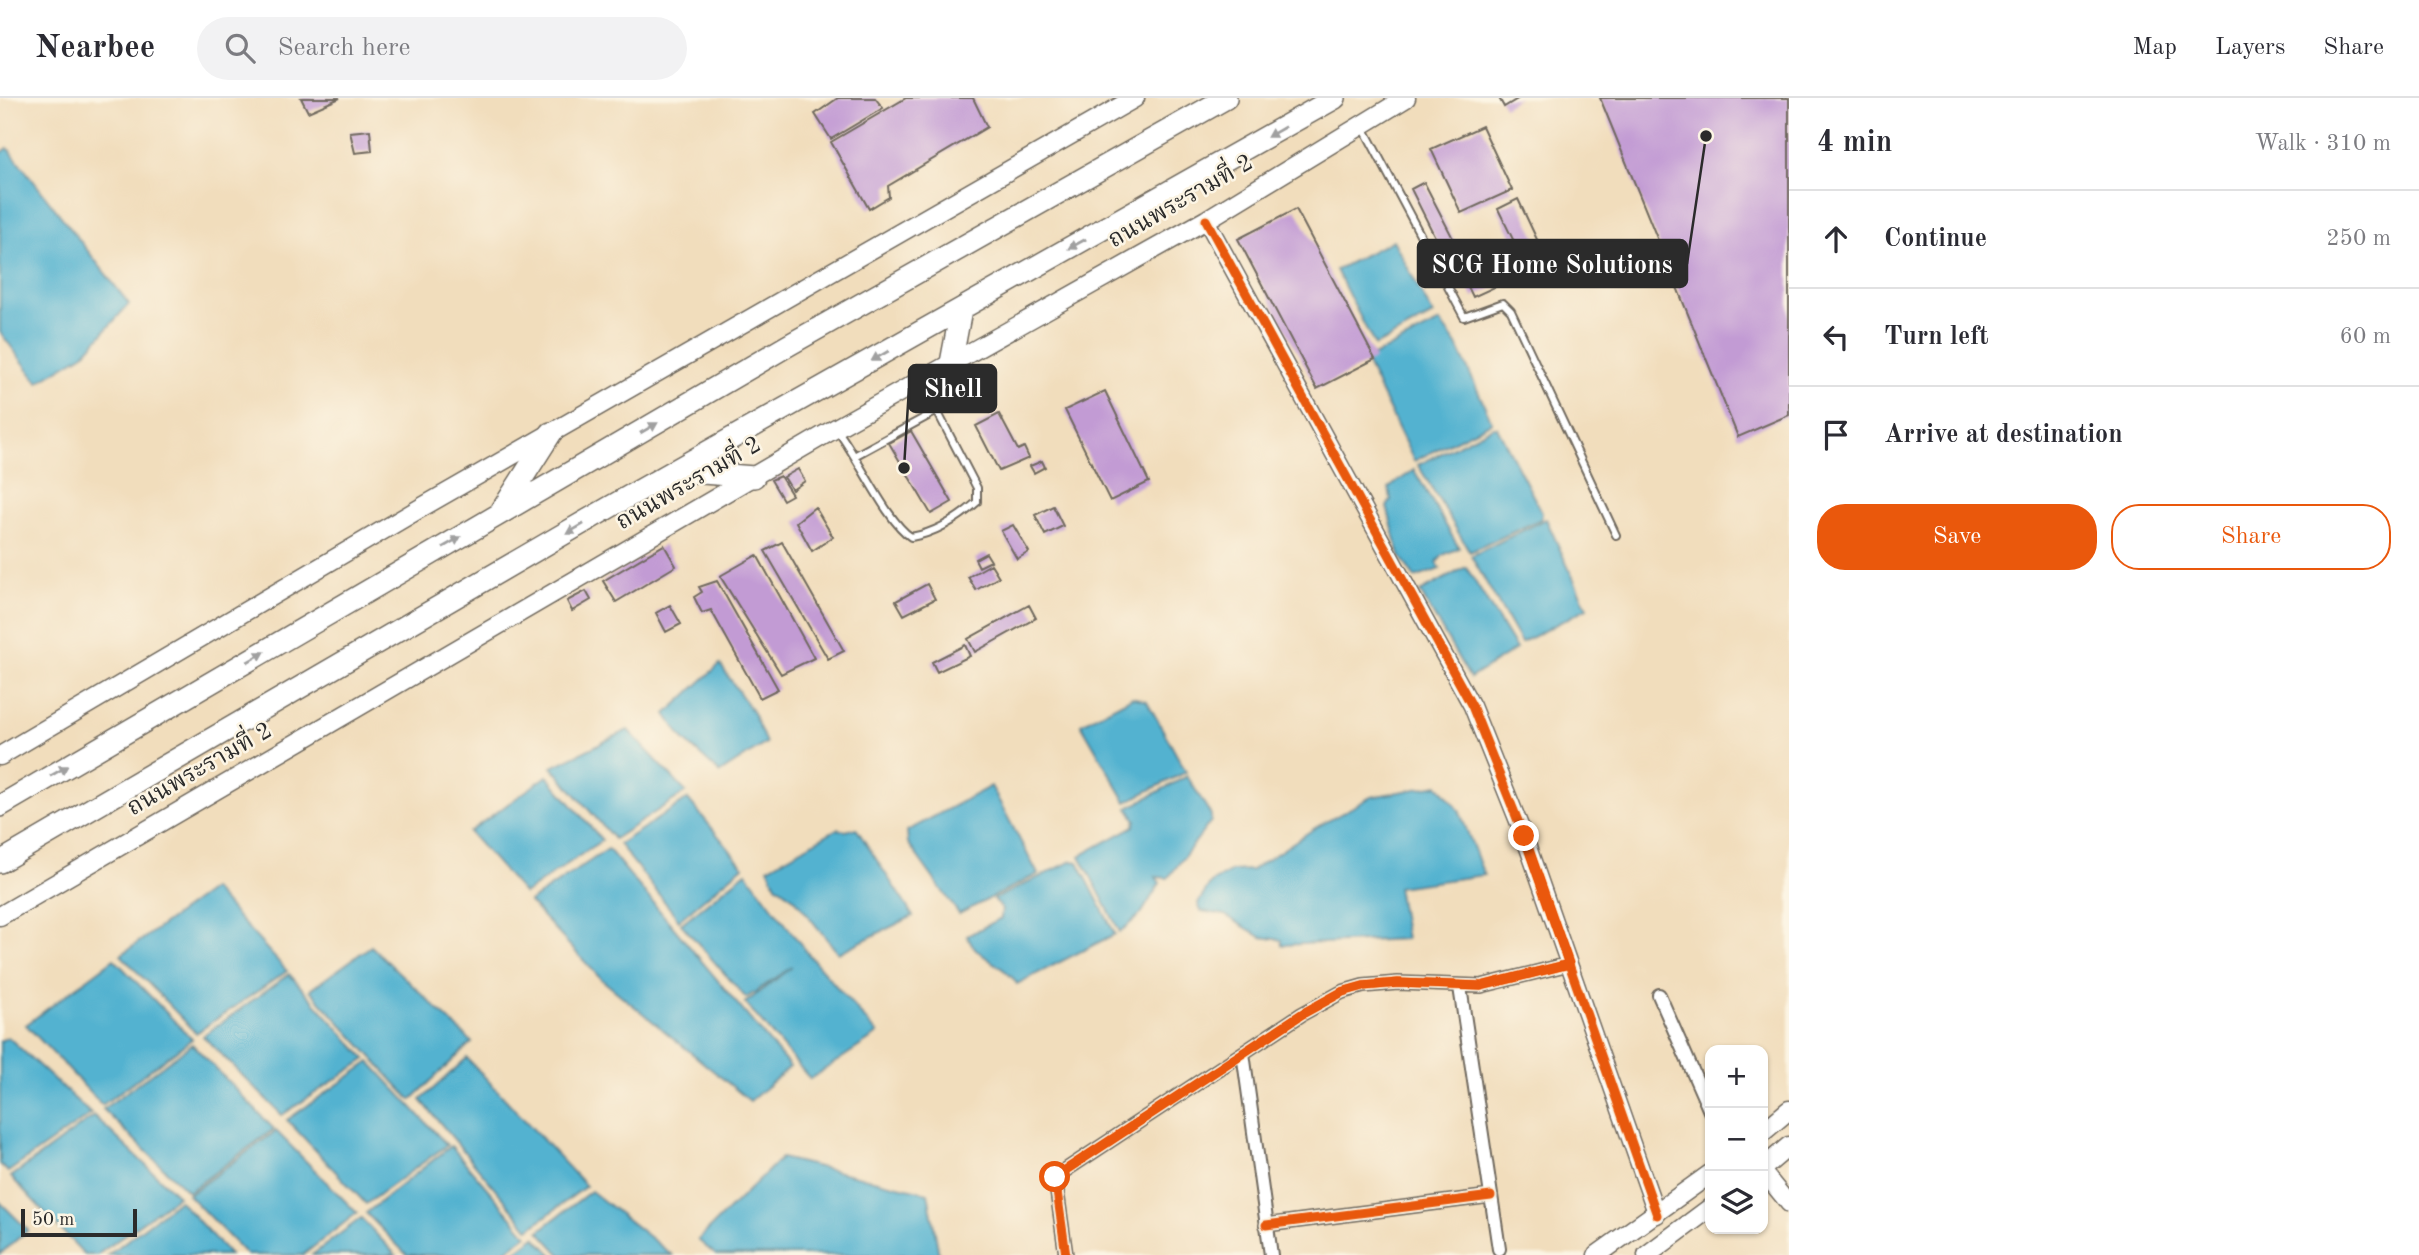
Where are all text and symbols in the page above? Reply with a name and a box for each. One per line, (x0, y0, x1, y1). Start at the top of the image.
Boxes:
search box (197, 17, 687, 80)
icon: search (221, 29, 259, 67)
text: Nearbee (35, 32, 155, 65)
text: Search here (277, 35, 411, 61)
text: Map (2133, 36, 2177, 60)
text: Layers (2215, 36, 2285, 60)
text: Share (2323, 36, 2384, 60)
one-way arrow (1266, 126, 1285, 138)
text: 4 min (1817, 128, 1892, 158)
text: Walk · 310 m (2255, 132, 2391, 155)
street label: ถนนพระรามที่ 2 (1101, 144, 1257, 253)
icon: ahead (1817, 220, 1855, 258)
text: Continue (1884, 226, 1987, 252)
text: 250 m (2326, 227, 2391, 250)
one-way arrow (1068, 238, 1087, 250)
callout: SCG Home Solutions (1418, 240, 1687, 287)
text: SCG Home Solutions (1431, 253, 1673, 279)
icon: left (1817, 318, 1855, 356)
text: Turn left (1884, 324, 1989, 350)
text: 60 m (2340, 325, 2391, 348)
one-way arrow (870, 350, 889, 363)
callout: Shell (909, 365, 996, 412)
text: Shell (924, 377, 982, 403)
icon: arrive (1817, 416, 1855, 454)
one-way arrow (639, 422, 658, 434)
text: Arrive at destination (1884, 422, 2123, 448)
street label: ถนนพระรามที่ 2 (609, 426, 765, 535)
button: Save (1817, 504, 2097, 570)
button: Share (2111, 504, 2391, 570)
one-way arrow (566, 523, 585, 535)
one-way arrow (442, 536, 462, 548)
one-way arrow (246, 651, 265, 663)
street label: ถนนพระรามที่ 2 (120, 712, 276, 821)
one-way arrow (49, 766, 69, 778)
route end (1508, 820, 1539, 851)
map controls (1705, 1045, 1768, 1234)
button: + (1705, 1045, 1768, 1108)
button: − (1705, 1108, 1768, 1171)
route start (1039, 1161, 1070, 1192)
button: layers (1705, 1171, 1768, 1234)
scale bar (21, 1206, 136, 1238)
text: 50 m (32, 1211, 74, 1230)

